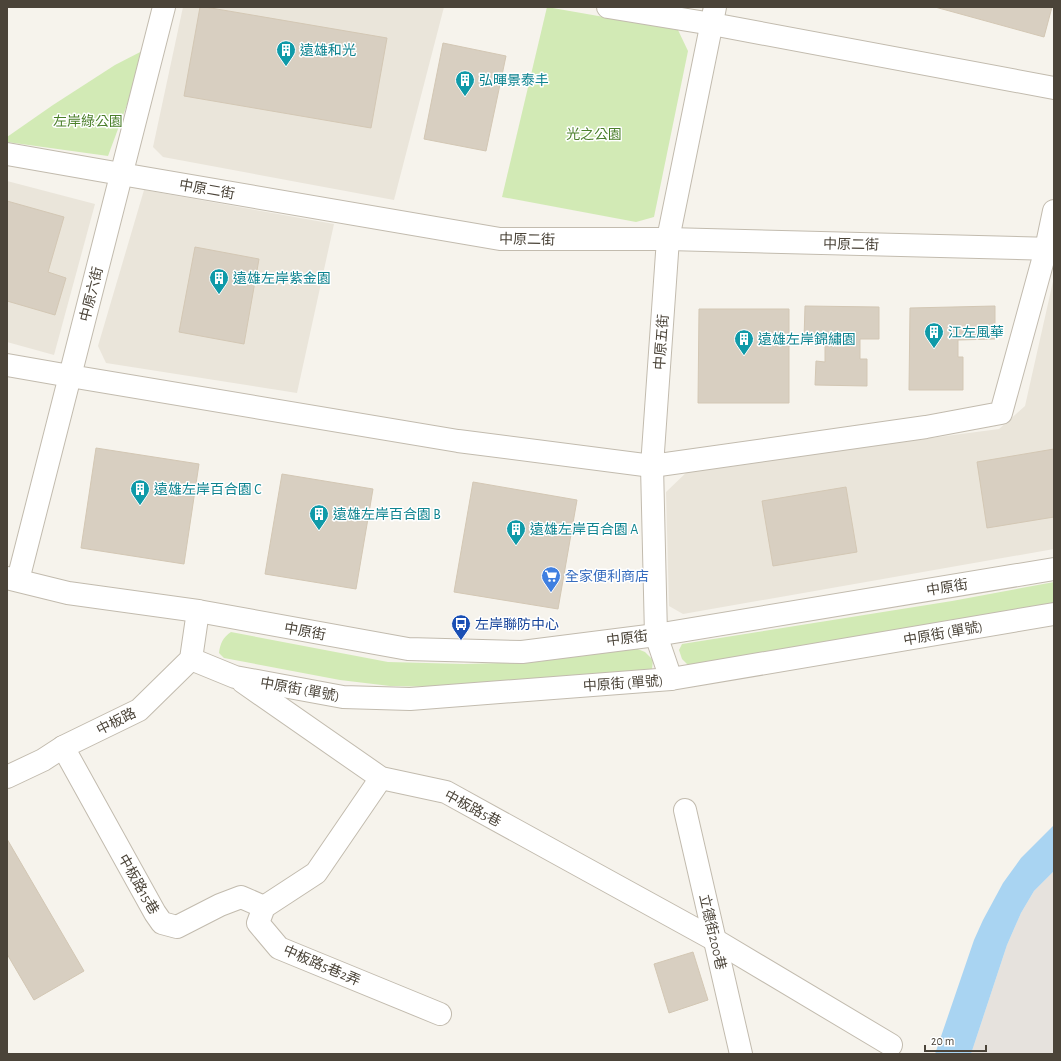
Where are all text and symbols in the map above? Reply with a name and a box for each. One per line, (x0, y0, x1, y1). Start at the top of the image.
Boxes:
building icon: 遠雄和光 (275, 39, 297, 67)
place label: 遠雄和光 (300, 42, 356, 58)
building icon: 弘暉景泰丰 (454, 69, 476, 97)
place label: 弘暉景泰丰 (479, 72, 549, 88)
park label: 左岸綠公園 (53, 114, 123, 129)
park label: 光之公園 (566, 127, 622, 142)
street label: 中原二街 (178, 177, 236, 202)
street label: 中原二街 (499, 232, 555, 247)
street label: 中原二街 (823, 237, 879, 252)
street label: 中原六街 (77, 265, 106, 323)
building icon: 遠雄左岸紫金園 (208, 267, 230, 295)
place label: 遠雄左岸紫金園 (233, 270, 331, 286)
street label: 中原五街 (652, 314, 671, 370)
building icon: 江左風華 (923, 321, 945, 349)
place label: 江左風華 (948, 325, 1004, 340)
building icon: 遠雄左岸錦繡園 (733, 328, 755, 356)
place label: 遠雄左岸錦繡園 (758, 331, 856, 347)
building icon: 遠雄左岸百合園 C (129, 478, 151, 506)
place label: 遠雄左岸百合園 C (154, 481, 262, 497)
building icon: 遠雄左岸百合園 B (308, 503, 330, 531)
place label: 遠雄左岸百合園 B (333, 506, 441, 522)
building icon: 遠雄左岸百合園 A (505, 518, 527, 546)
place label: 遠雄左岸百合園 A (530, 521, 638, 537)
supermarket icon: 全家便利商店 (540, 565, 562, 593)
place label: 全家便利商店 (565, 568, 649, 584)
street label: 中原街 (925, 577, 969, 598)
bus stop icon: 左岸聯防中心 (450, 613, 472, 641)
place label: 左岸聯防中心 (475, 617, 559, 632)
street label: 中原街 (單號) (902, 619, 984, 648)
street label: 中原街 (283, 620, 327, 643)
street label: 中原街 (605, 628, 649, 648)
street label: 中原街 (單號) (582, 673, 664, 694)
street label: 中原街 (單號) (259, 675, 341, 704)
street label: 中板路 (94, 705, 138, 738)
street label: 中板路5巷 (442, 787, 504, 830)
street label: 中板路15巷 (115, 852, 162, 917)
street label: 立德街200巷 (697, 893, 729, 971)
street label: 中板路5巷2弄 (281, 942, 363, 988)
scale bar (925, 1027, 986, 1053)
text: 20 m (931, 1035, 954, 1047)

